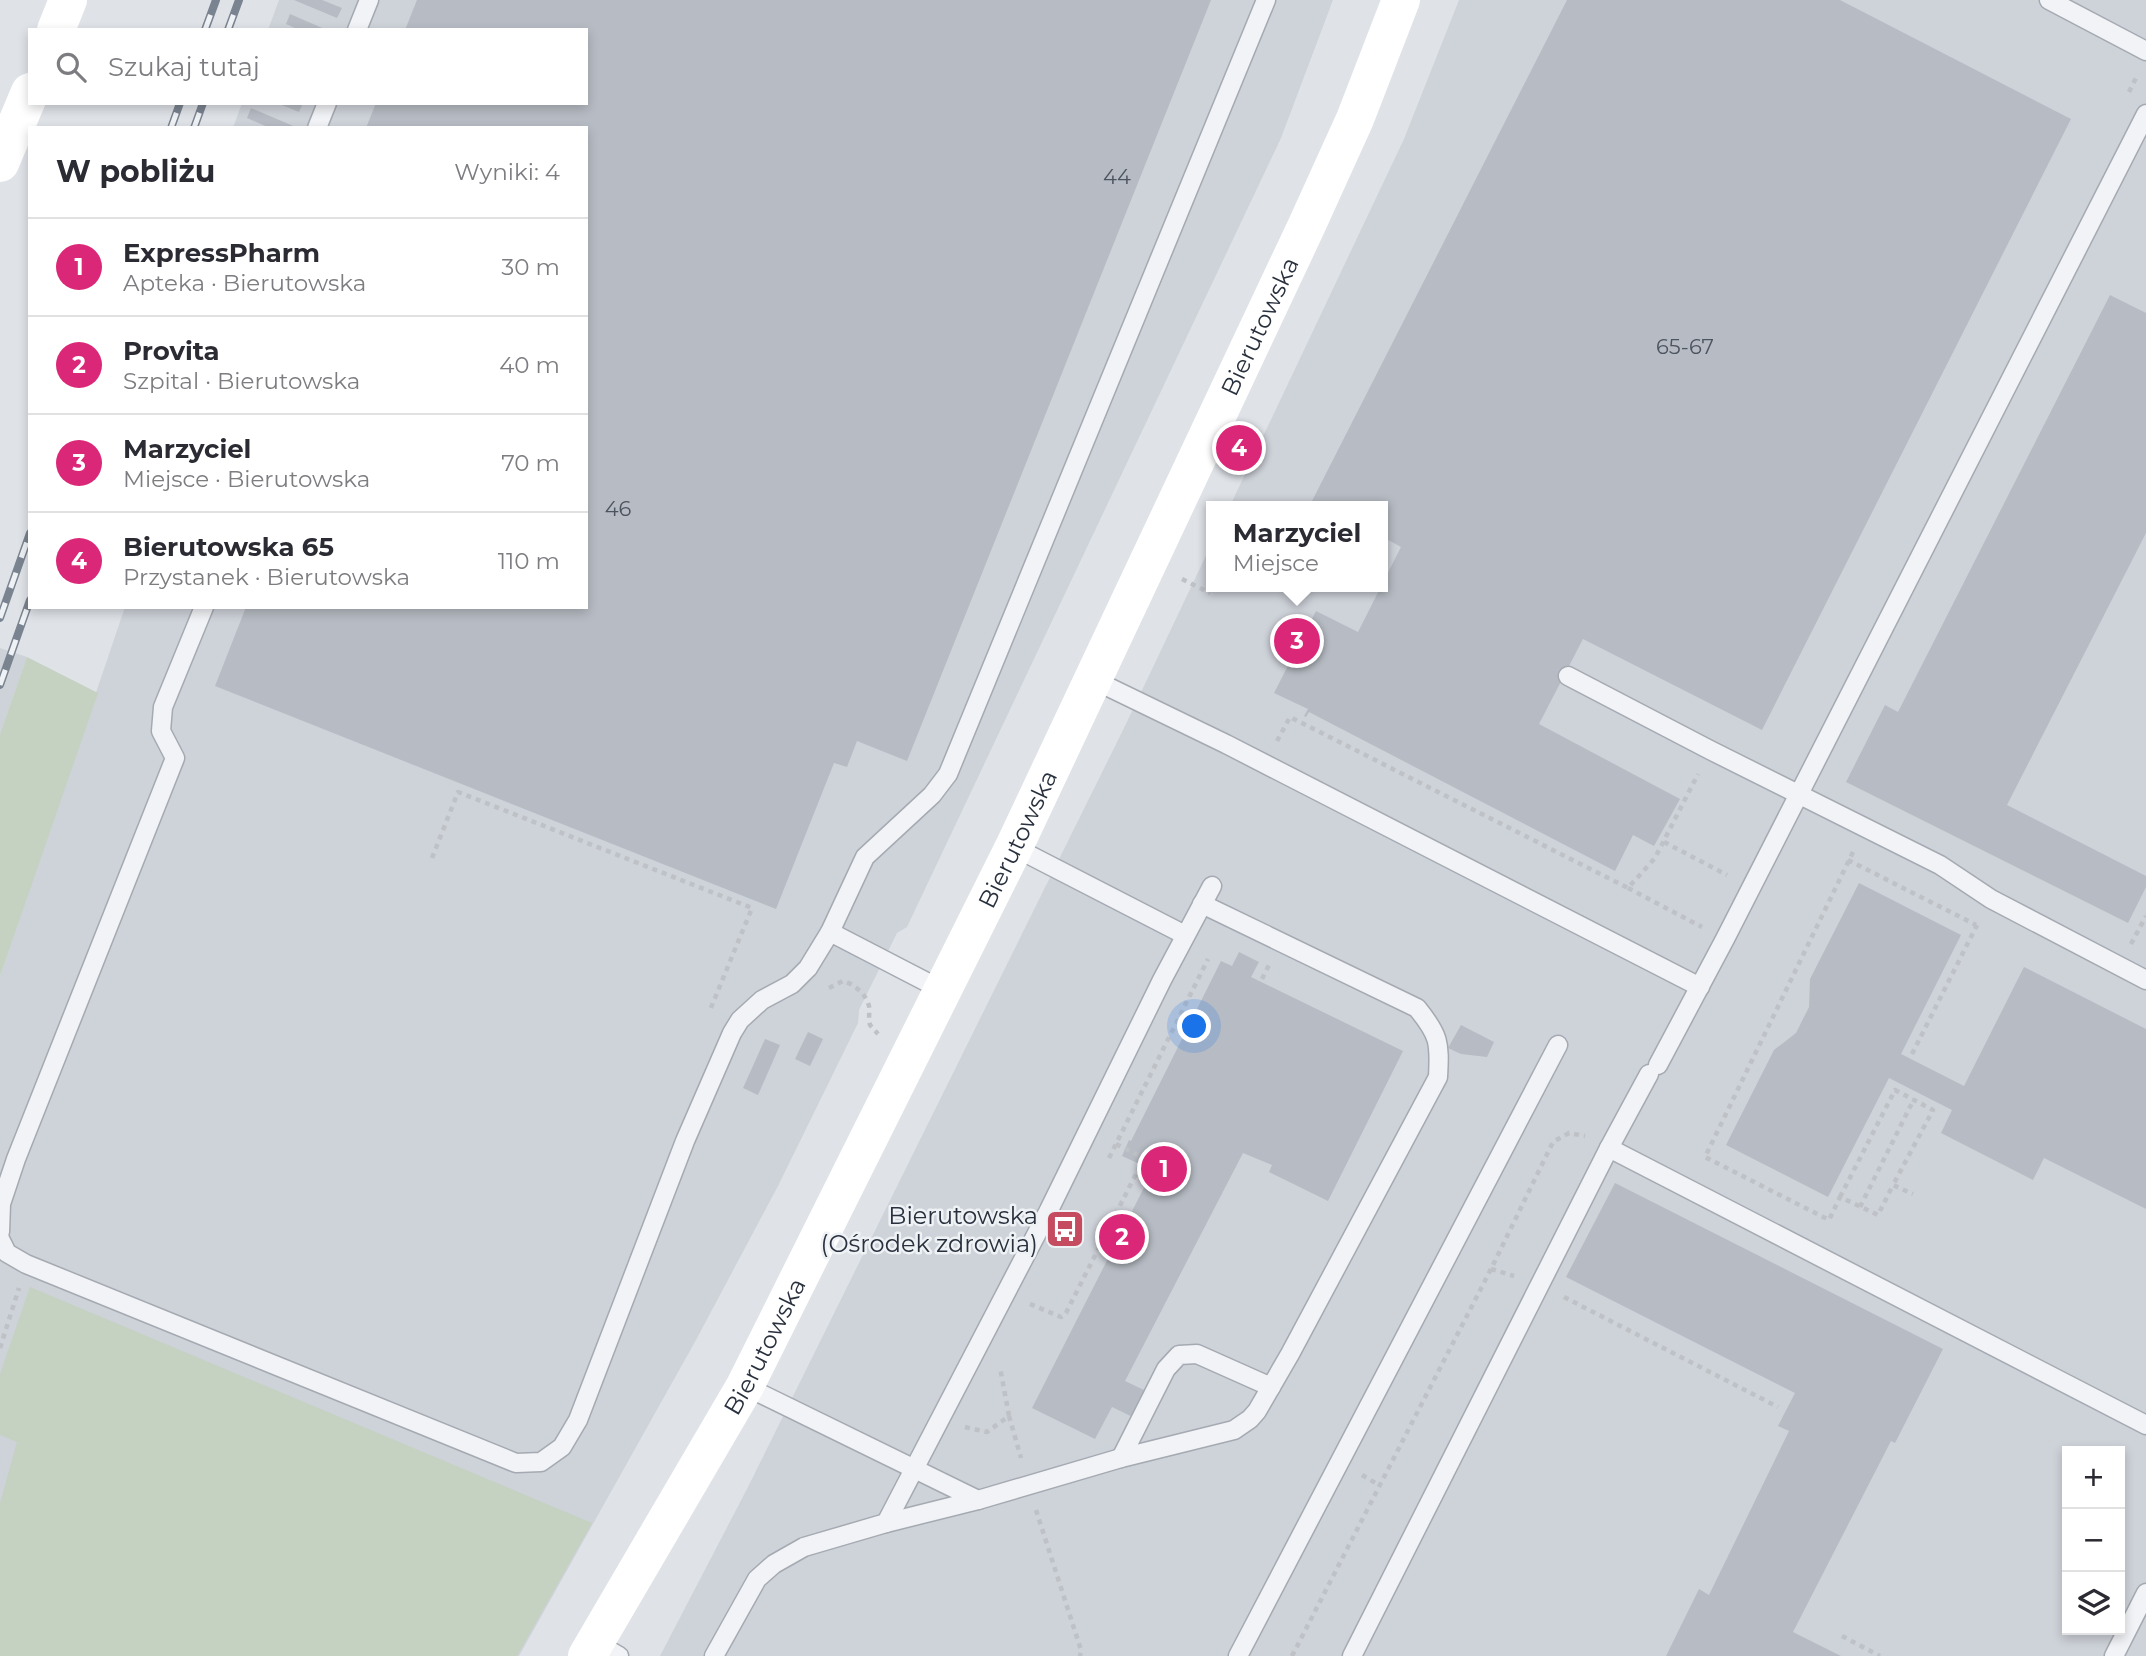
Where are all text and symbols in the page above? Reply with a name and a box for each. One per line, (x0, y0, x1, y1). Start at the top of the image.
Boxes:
search box (28, 28, 588, 105)
icon: search (52, 48, 90, 86)
text: Szukaj tutaj (108, 51, 260, 83)
text: W pobliżu (56, 153, 215, 190)
text: Wyniki: 4 (454, 158, 560, 186)
house number: 44 (1103, 164, 1131, 189)
text: ExpressPharm (123, 237, 320, 269)
street label: Bierutowska (1214, 252, 1304, 400)
text: 1 (74, 253, 84, 281)
text: 30 m (501, 253, 560, 281)
text: Apteka · Bierutowska (123, 269, 366, 297)
house number: 65-67 (1656, 334, 1714, 359)
text: Provita (123, 335, 220, 367)
text: 2 (72, 351, 86, 379)
text: 40 m (499, 351, 560, 379)
text: Szpital · Bierutowska (123, 367, 360, 395)
pin: 4 (1216, 422, 1262, 474)
text: Marzyciel (123, 433, 251, 465)
text: 3 (72, 449, 86, 477)
text: 70 m (501, 449, 560, 477)
text: Miejsce · Bierutowska (123, 465, 370, 493)
house number: 46 (605, 496, 632, 521)
popup (1206, 501, 1388, 592)
text: Marzyciel (1233, 517, 1361, 549)
text: Bierutowska 65 (123, 531, 334, 563)
text: 4 (71, 547, 87, 575)
text: 110 m (498, 547, 560, 575)
text: Miejsce (1233, 549, 1319, 577)
text: Przystanek · Bierutowska (123, 563, 410, 591)
pin: 3 (1274, 615, 1320, 667)
street label: Bierutowska (971, 765, 1063, 913)
your location (1177, 1009, 1211, 1043)
pin: 1 (1141, 1143, 1187, 1195)
place label: Bierutowska (Ośrodek zdrowia) (821, 1201, 1038, 1258)
bus stop icon: Bierutowska (Ośrodek zdrowia) (1044, 1208, 1086, 1250)
pin: 2 (1099, 1211, 1145, 1263)
street label: Bierutowska (717, 1273, 811, 1420)
map controls (2062, 1446, 2125, 1635)
button: + (2062, 1446, 2125, 1509)
button: − (2062, 1509, 2125, 1572)
button: layers (2062, 1572, 2125, 1635)

